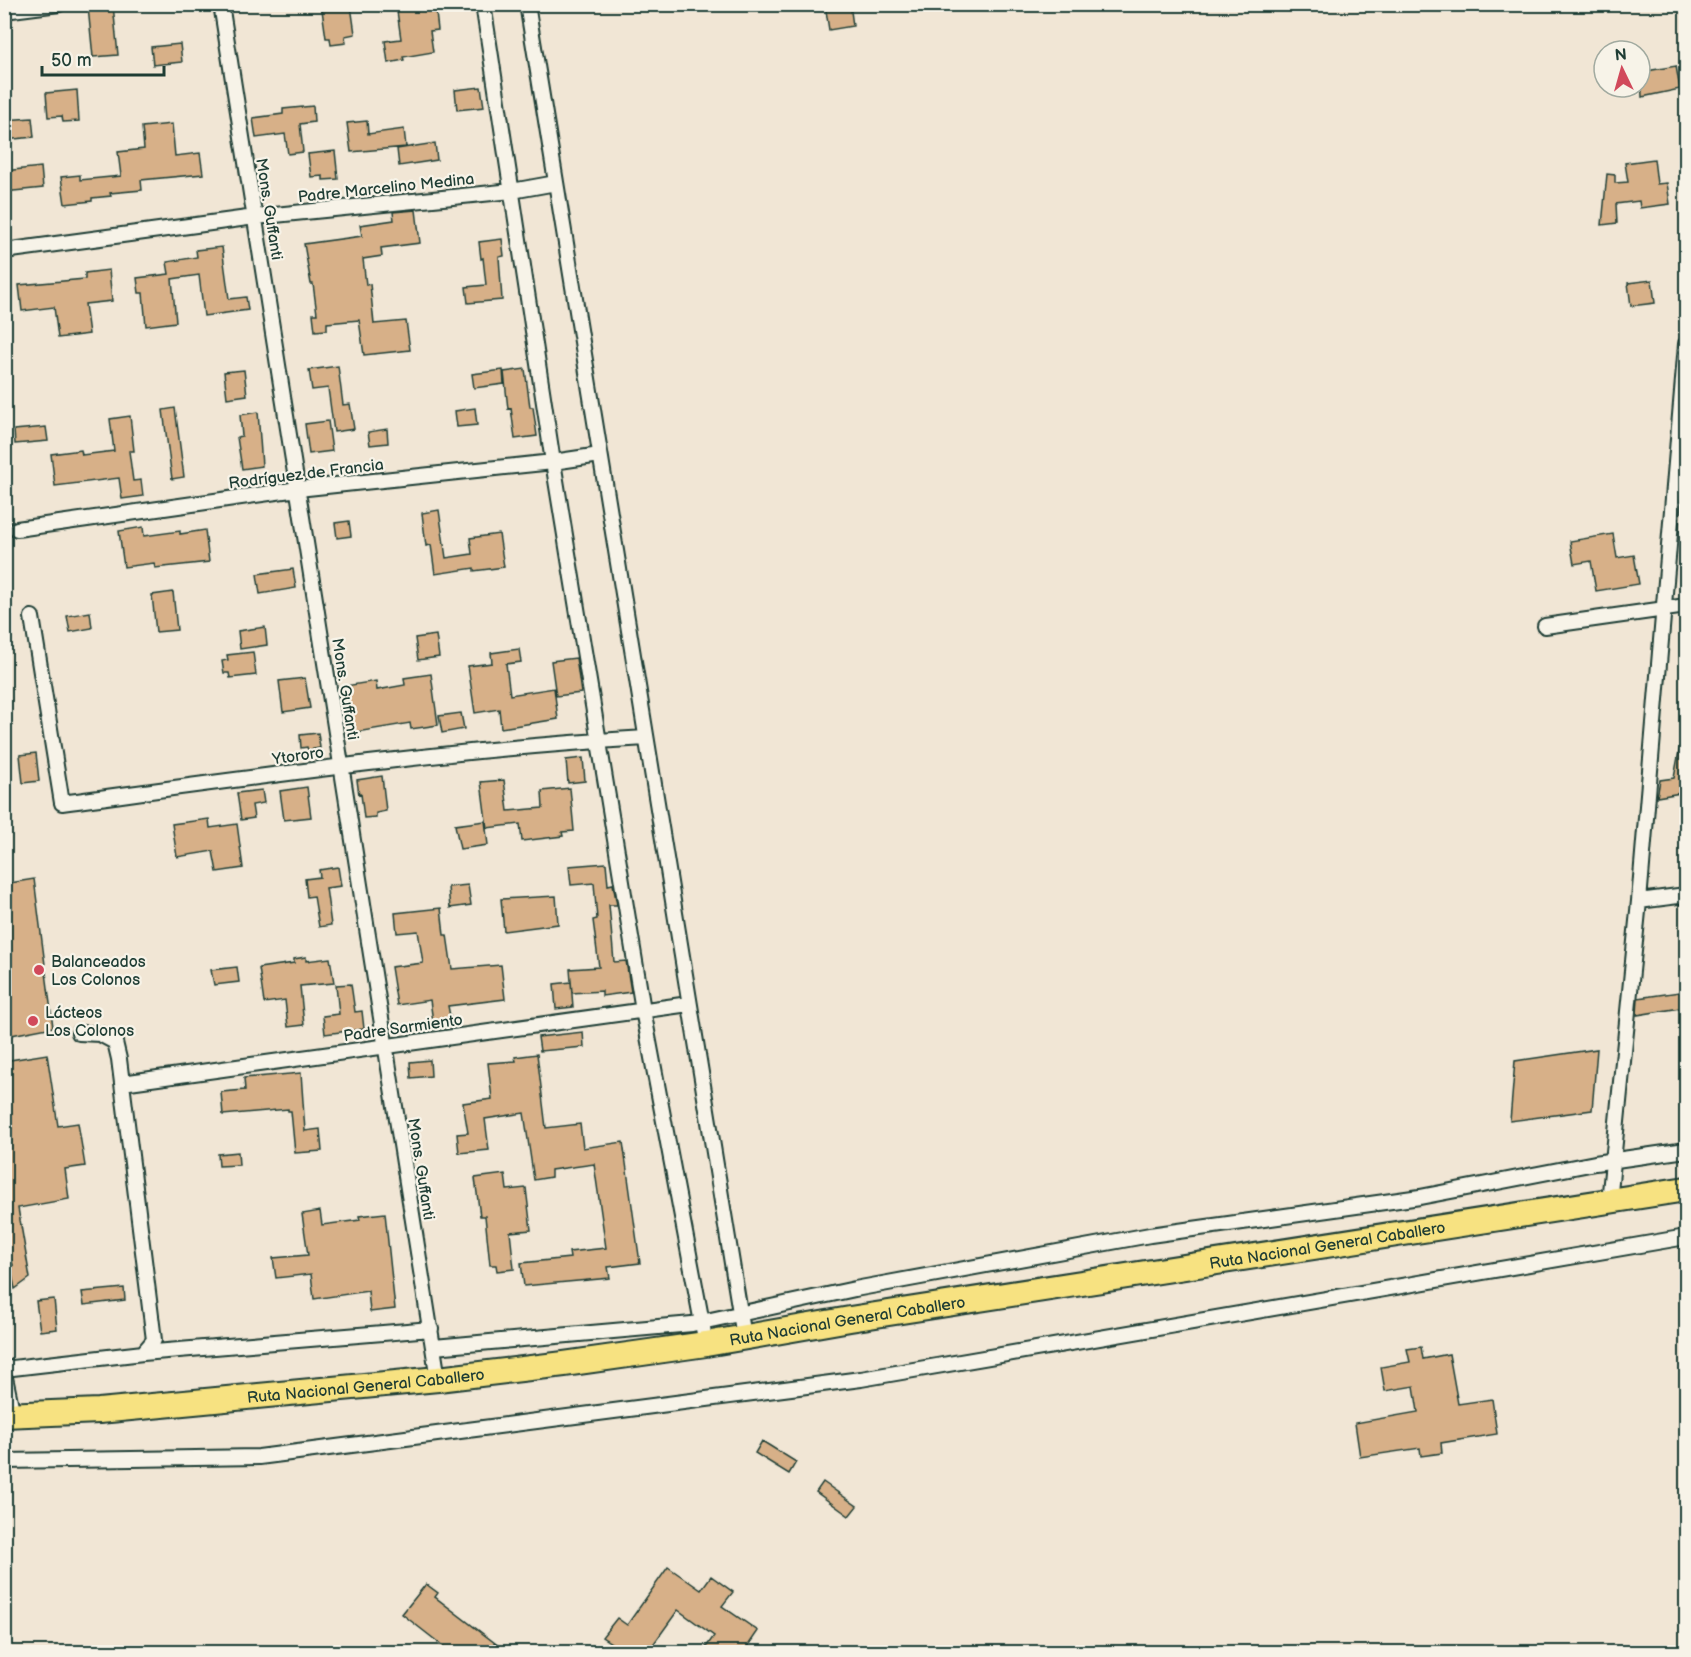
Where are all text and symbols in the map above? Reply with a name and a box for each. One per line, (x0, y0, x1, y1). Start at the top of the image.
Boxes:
scale bar (42, 39, 164, 77)
north arrow (1592, 39, 1652, 99)
text: N (1614, 46, 1628, 66)
text: 50 m (51, 50, 92, 71)
street label: Mons. Guffanti (251, 157, 286, 262)
street label: Padre Marcelino Medina (297, 170, 475, 207)
street label: Rodríguez de Francia (228, 456, 385, 493)
street label: Mons. Guffanti (327, 637, 362, 742)
street label: Ytororo (270, 743, 325, 770)
place label: Balanceados Los Colonos (51, 953, 146, 990)
marker: Balanceados Los Colonos (32, 963, 46, 977)
place label: Lácteos Los Colonos (45, 1004, 134, 1041)
street label: Padre Sarmiento (342, 1011, 464, 1046)
marker: Lácteos Los Colonos (26, 1014, 40, 1028)
street label: Mons. Guffanti (403, 1117, 438, 1222)
street label: Ruta Nacional General Caballero (1208, 1219, 1447, 1274)
street label: Ruta Nacional General Caballero (728, 1293, 967, 1351)
street label: Ruta Nacional General Caballero (246, 1366, 486, 1408)

